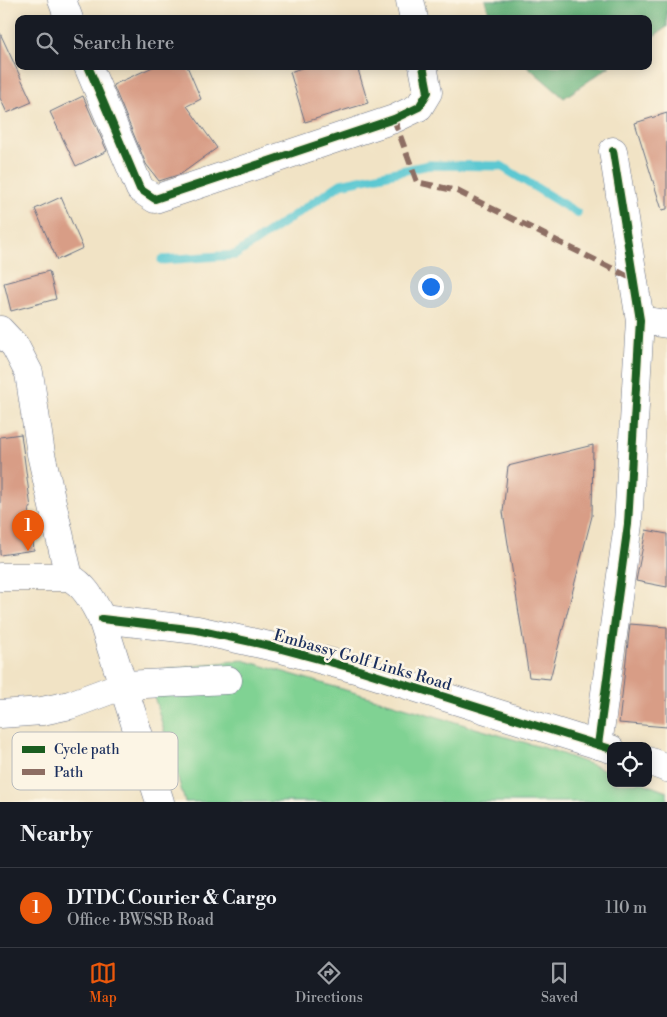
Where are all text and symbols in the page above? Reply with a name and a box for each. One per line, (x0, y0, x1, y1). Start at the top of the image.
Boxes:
search box (15, 15, 652, 70)
icon: search (33, 29, 61, 57)
text: Search here (73, 31, 174, 55)
your location (418, 274, 444, 300)
pin: 1 (12, 510, 44, 551)
street label: Embassy Golf Links Road (271, 625, 454, 695)
legend (12, 732, 178, 790)
text: Cycle path (54, 741, 120, 759)
map controls (607, 742, 652, 787)
button: locate (607, 742, 652, 787)
text: Path (54, 764, 84, 782)
text: Nearby (20, 822, 93, 848)
text: DTDC Courier & Cargo (67, 886, 277, 910)
text: 1 (32, 898, 40, 918)
text: 110 m (605, 898, 647, 918)
text: Office · BWSSB Road (67, 910, 214, 930)
tab: Map (89, 959, 117, 1007)
tab: Directions (295, 959, 363, 1007)
tab: Saved (541, 959, 578, 1007)

